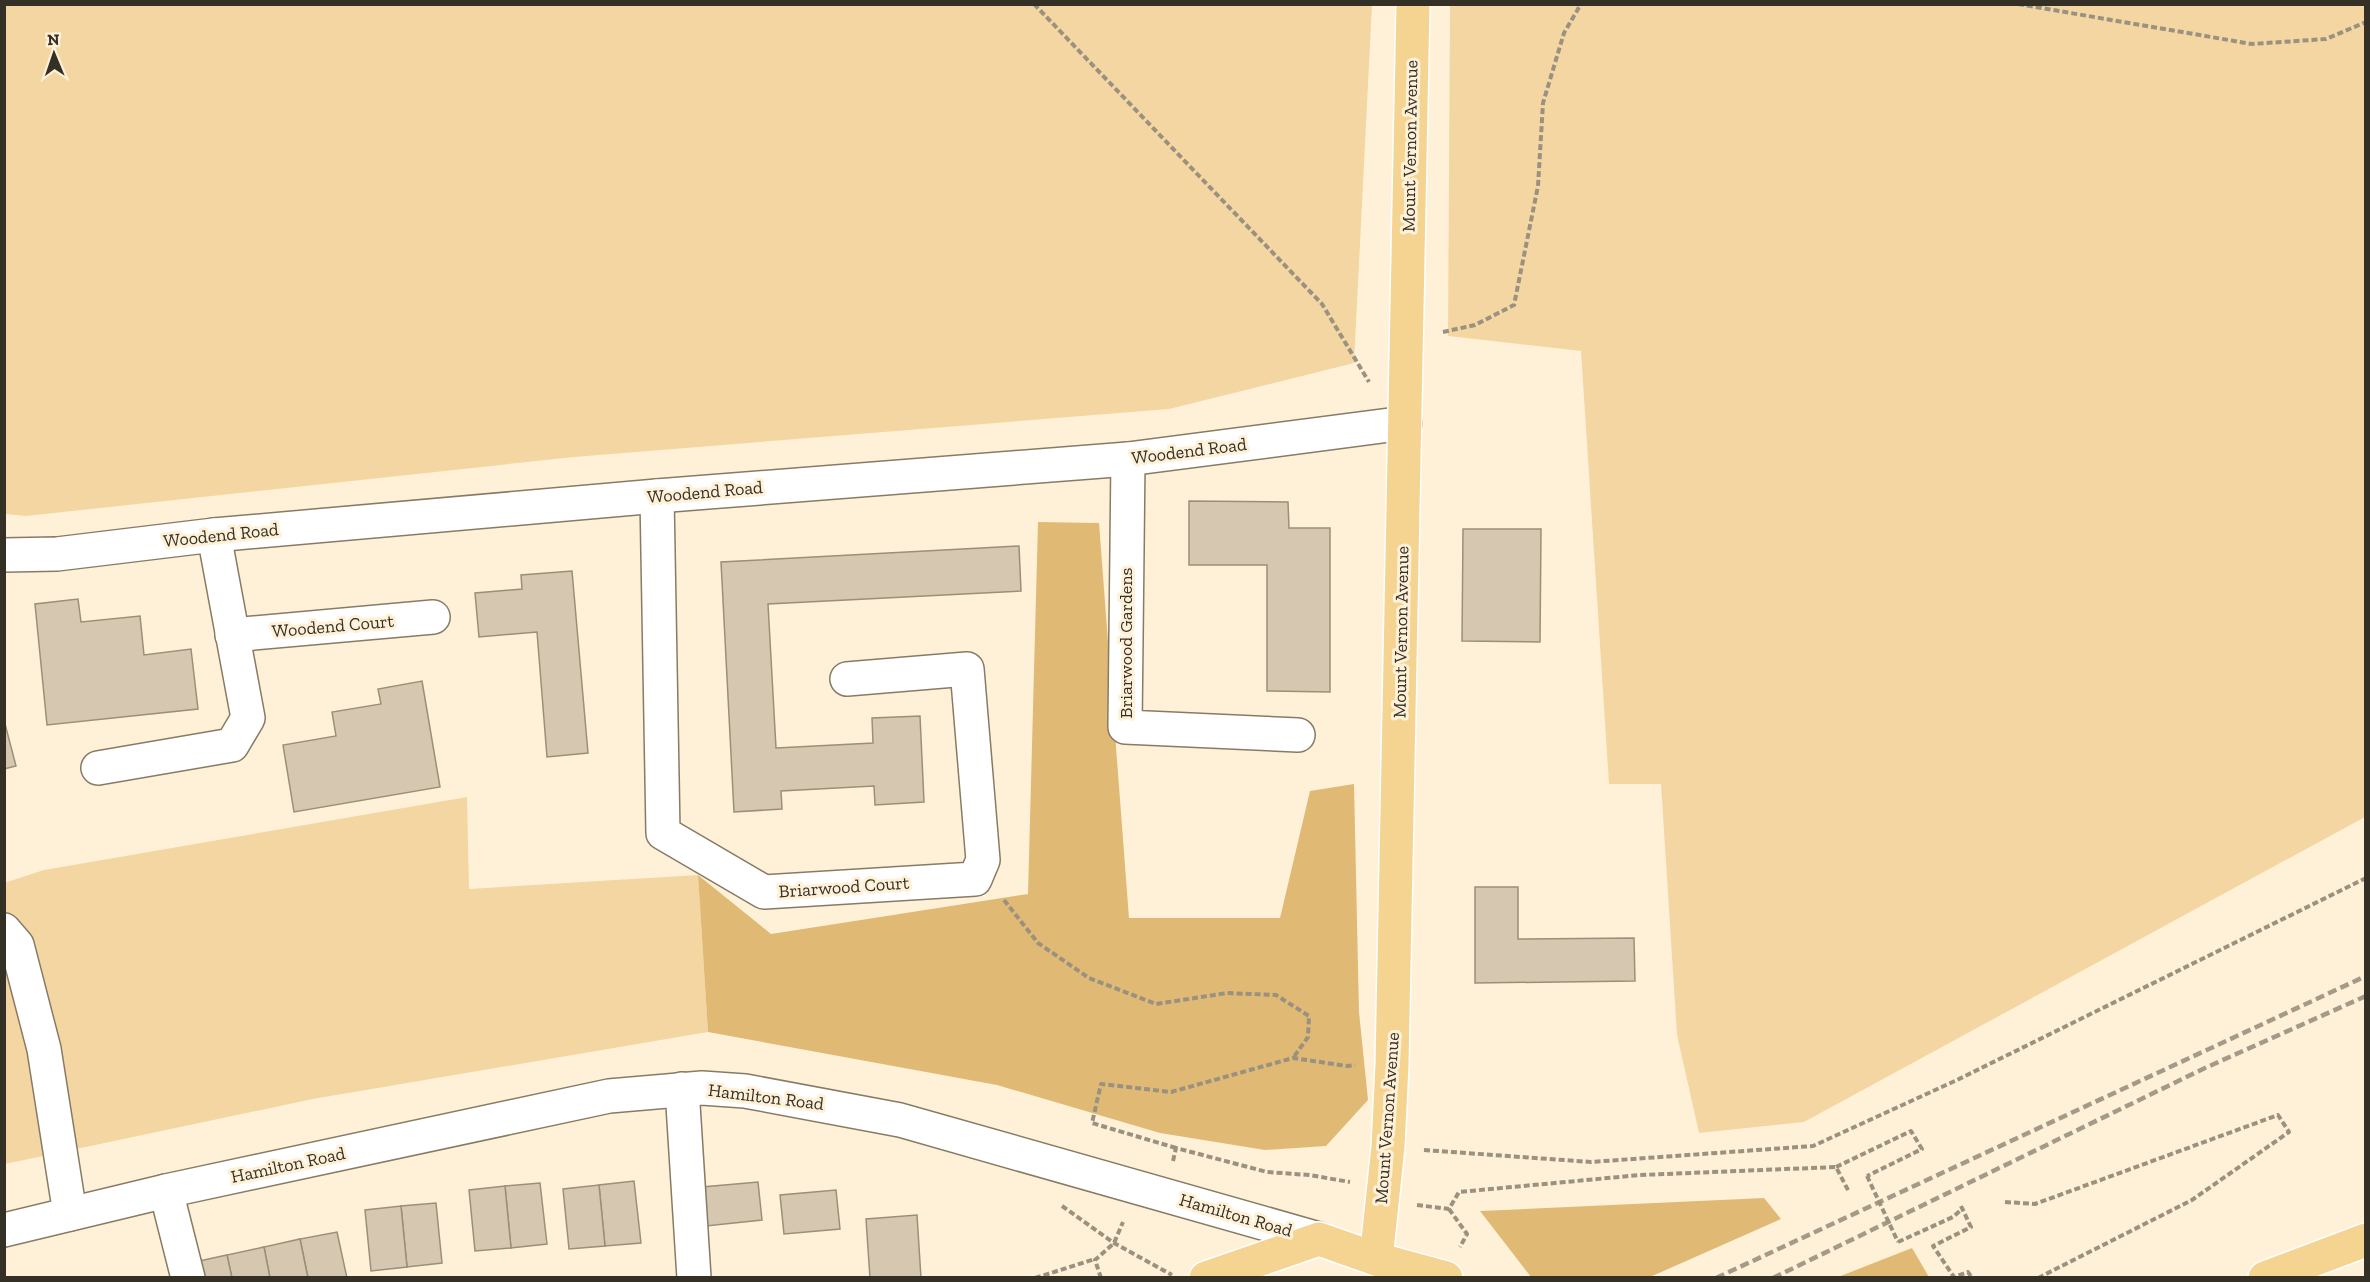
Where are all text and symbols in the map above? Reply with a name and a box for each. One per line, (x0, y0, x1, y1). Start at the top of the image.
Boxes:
north arrow (24, 24, 84, 84)
text: N (47, 30, 60, 49)
street label: Mount Vernon Avenue (1397, 60, 1423, 232)
street label: Woodend Road (1130, 433, 1248, 469)
street label: Woodend Road (646, 476, 764, 508)
street label: Woodend Road (162, 518, 280, 552)
street label: Mount Vernon Avenue (1388, 546, 1414, 718)
street label: Briarwood Gardens (1115, 567, 1137, 718)
street label: Woodend Court (271, 610, 395, 642)
street label: Briarwood Court (778, 871, 910, 903)
street label: Mount Vernon Avenue (1370, 1031, 1404, 1205)
street label: Hamilton Road (707, 1079, 825, 1115)
street label: Hamilton Road (229, 1142, 347, 1188)
street label: Hamilton Road (1177, 1188, 1295, 1242)

